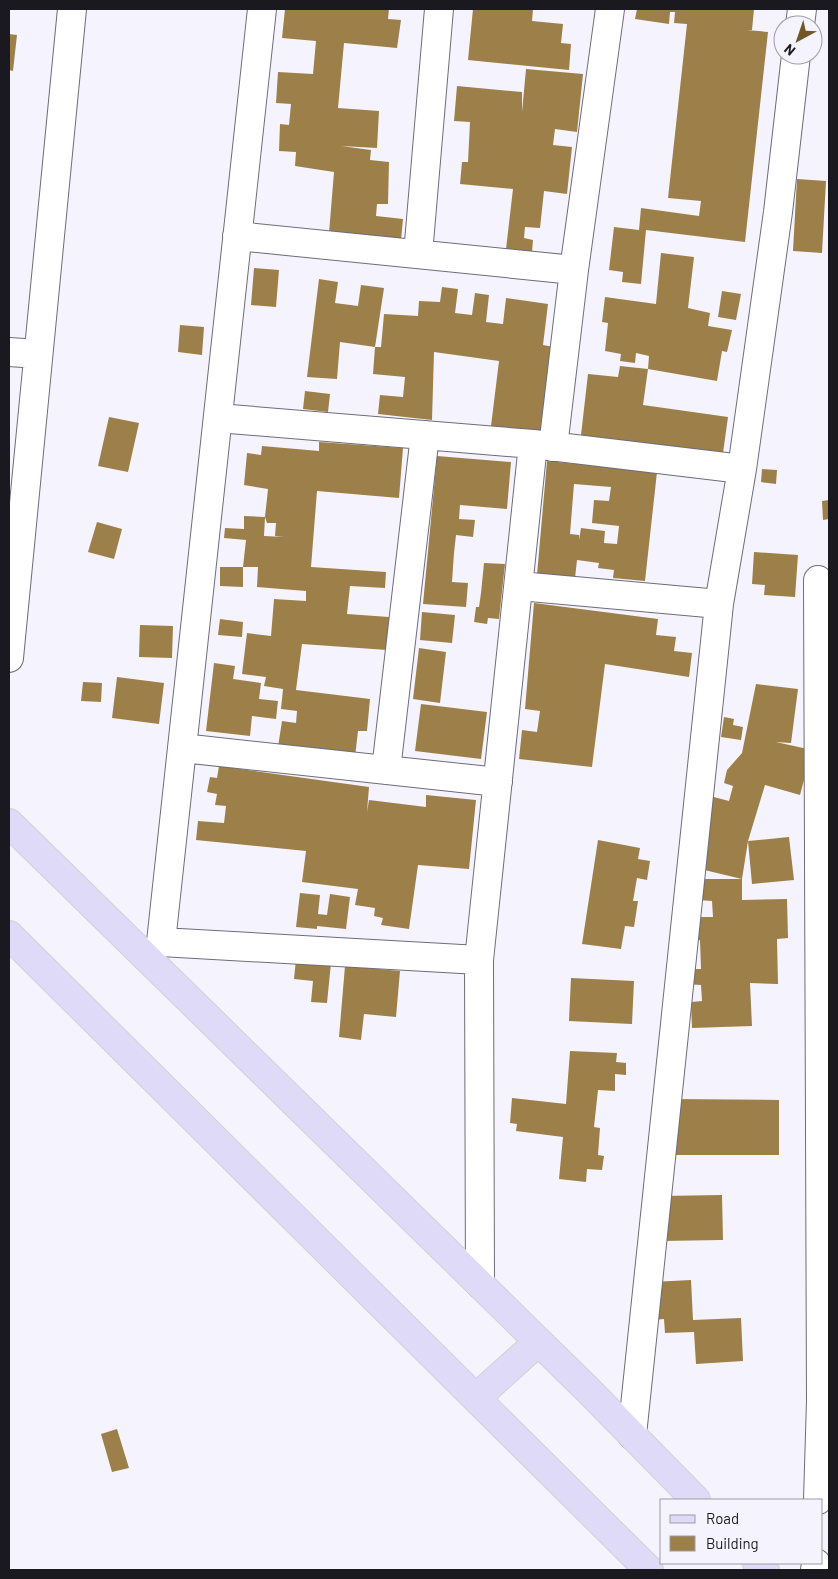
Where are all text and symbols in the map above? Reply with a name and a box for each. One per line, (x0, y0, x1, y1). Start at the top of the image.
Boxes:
north arrow (773, 15, 823, 65)
text: N (780, 41, 798, 60)
legend (660, 1499, 823, 1564)
text: Road (706, 1509, 739, 1527)
text: Building (706, 1534, 759, 1552)

